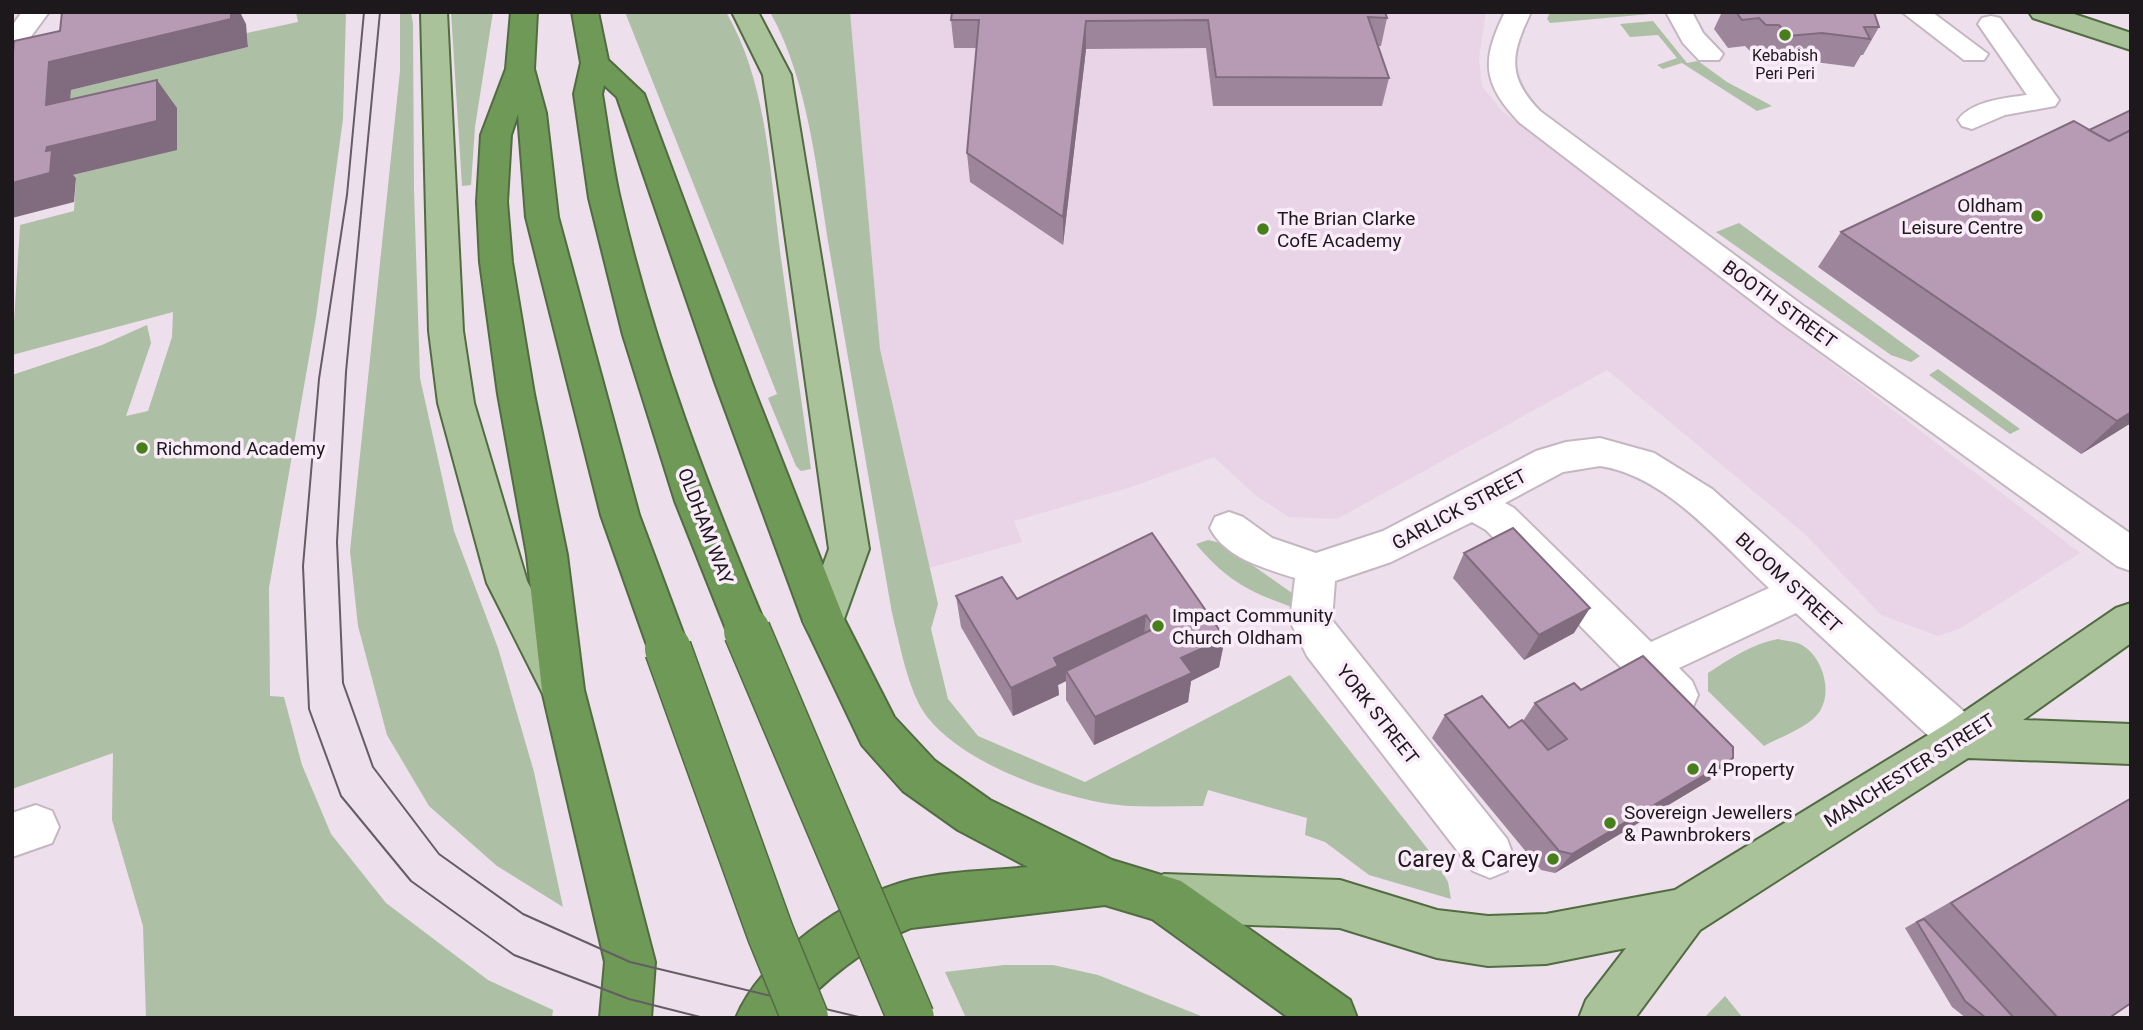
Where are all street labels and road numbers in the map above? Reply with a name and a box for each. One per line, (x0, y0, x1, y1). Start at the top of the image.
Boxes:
street label: BOOTH STREET (1718, 255, 1841, 353)
street label: GARLICK STREET (1388, 464, 1530, 555)
street label: OLDHAM WAY (673, 465, 738, 588)
street label: BLOOM STREET (1731, 527, 1846, 637)
street label: YORK STREET (1332, 660, 1424, 769)
street label: MANCHESTER STREET (1820, 709, 1999, 832)

